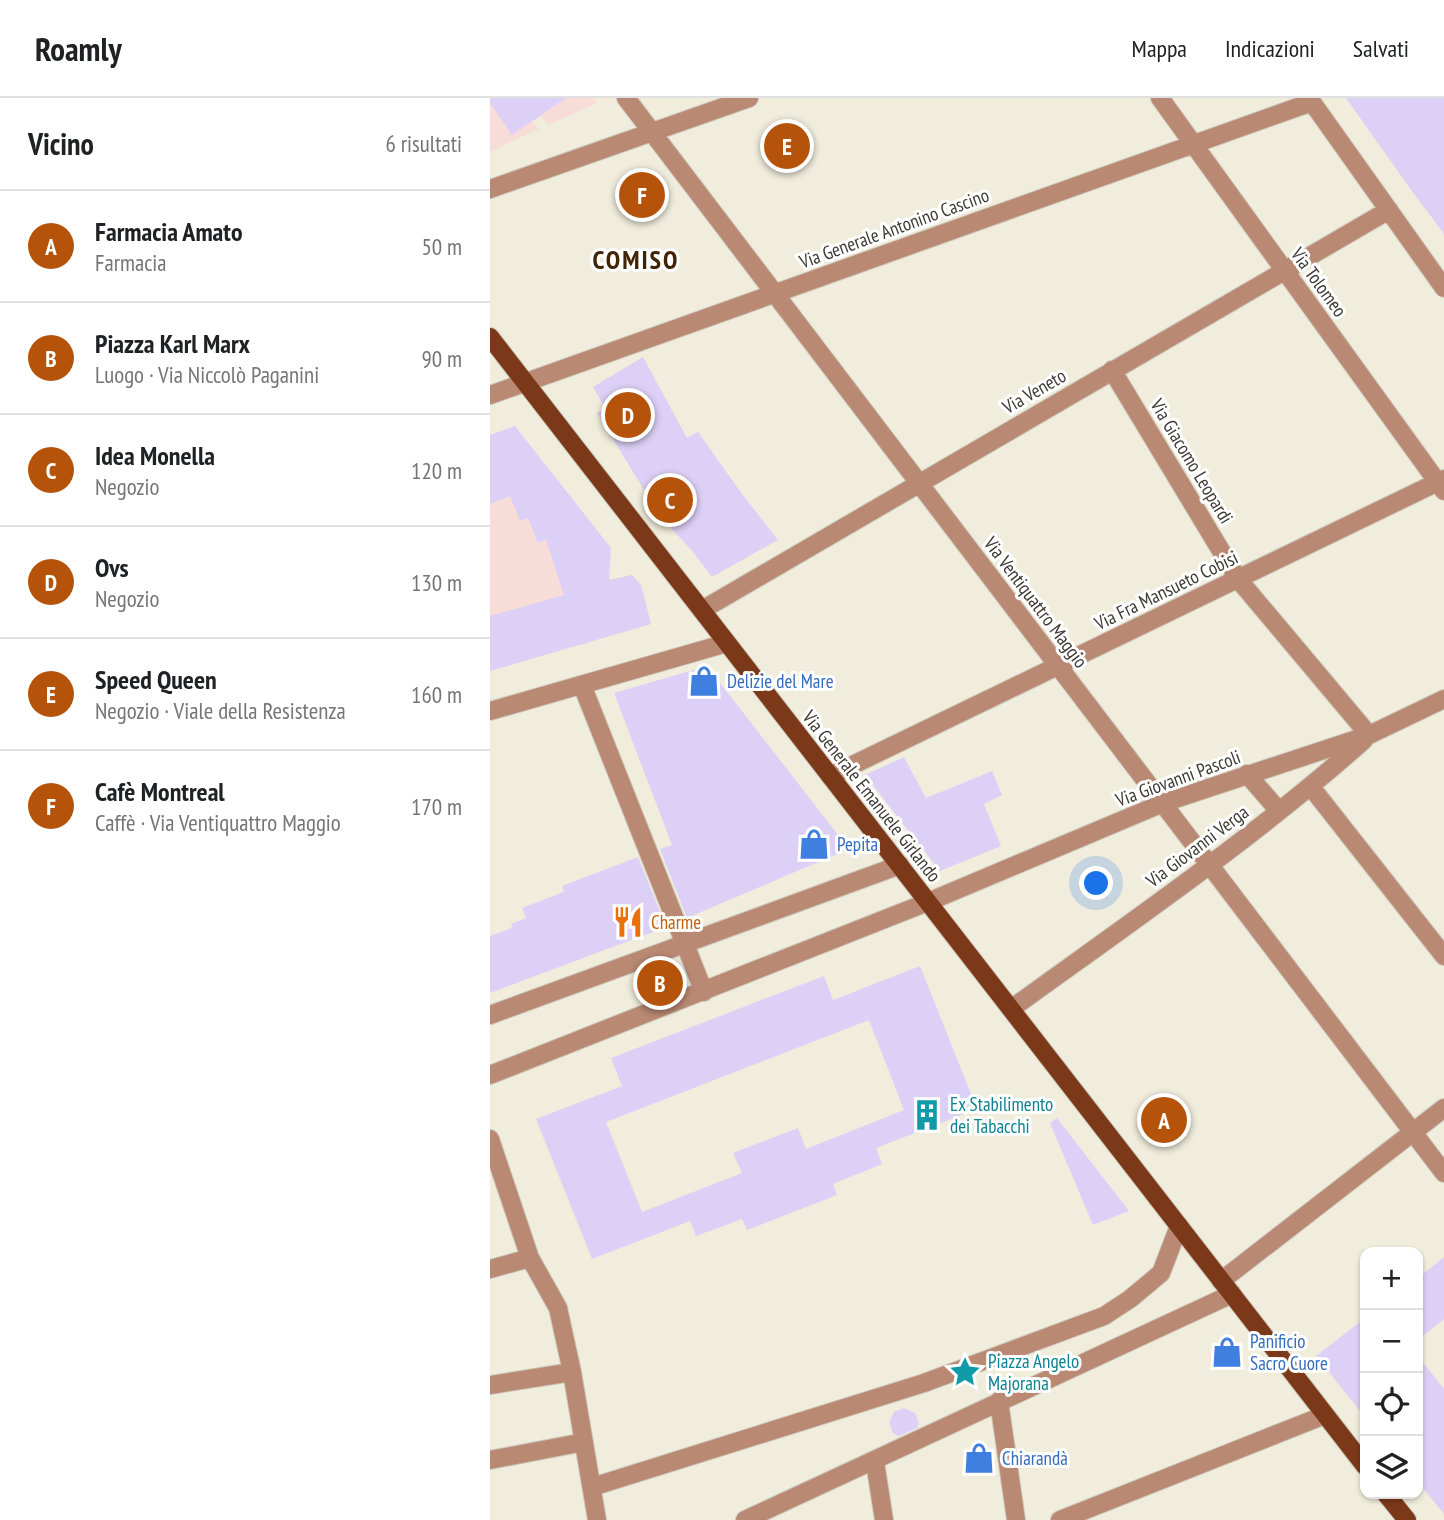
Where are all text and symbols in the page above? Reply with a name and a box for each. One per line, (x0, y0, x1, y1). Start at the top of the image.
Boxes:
text: Roamly (35, 27, 122, 70)
text: Mappa (1132, 33, 1187, 64)
text: Indicazioni (1225, 33, 1315, 64)
text: Salvati (1353, 33, 1409, 64)
pin: E (764, 120, 810, 172)
text: Vicino (28, 124, 94, 163)
text: 6 risultati (386, 129, 462, 158)
pin: F (619, 169, 665, 221)
street label: Via Generale Antonino Cascino (795, 183, 992, 274)
text: Farmacia Amato (95, 215, 243, 248)
text: A (45, 232, 57, 261)
text: 50 m (421, 232, 462, 261)
street label: Via Tolomeo (1285, 242, 1352, 321)
district label: COMISO (593, 243, 679, 276)
text: Farmacia (95, 248, 167, 277)
text: Piazza Karl Marx (95, 327, 250, 360)
text: B (45, 344, 57, 373)
text: 90 m (421, 344, 462, 373)
text: Luogo · Via Niccolò Paganini (95, 360, 319, 389)
street label: Via Veneto (997, 363, 1070, 419)
pin: D (605, 389, 651, 441)
street label: Via Giacomo Leopardi (1145, 393, 1239, 528)
text: Idea Monella (95, 439, 215, 472)
text: C (46, 456, 56, 485)
text: 120 m (411, 456, 462, 485)
text: Negozio (95, 472, 160, 501)
pin: C (647, 474, 693, 526)
street label: Via Ventiquattro Maggio (978, 531, 1093, 672)
street label: Via Fra Mansueto Cobisi (1090, 545, 1242, 636)
text: Ovs (95, 551, 129, 584)
text: D (45, 568, 57, 597)
text: 130 m (411, 568, 462, 597)
text: Negozio (95, 584, 160, 613)
text: Speed Queen (95, 663, 217, 696)
shop icon: Delizie del Mare (687, 664, 721, 698)
place label: Delizie del Mare (727, 669, 834, 693)
text: E (46, 680, 56, 709)
text: 160 m (411, 680, 462, 709)
text: Negozio · Viale della Resistenza (95, 696, 346, 725)
street label: Via Generale Emanuele Girlando (797, 705, 947, 887)
street label: Via Giovanni Pascoli (1111, 744, 1244, 812)
text: Cafè Montreal (95, 775, 225, 808)
text: F (46, 792, 56, 821)
text: 170 m (411, 792, 462, 821)
street label: Via Giovanni Verga (1140, 800, 1253, 893)
text: Caffè · Via Ventiquattro Maggio (95, 808, 341, 837)
shop icon: Pepita (797, 827, 831, 861)
place label: Pepita (837, 832, 878, 856)
your location (1079, 866, 1113, 900)
restaurant icon: Charme (611, 905, 645, 939)
place label: Charme (651, 910, 701, 934)
pin: B (637, 957, 683, 1009)
place label: Ex Stabilimento dei Tabacchi (950, 1092, 1053, 1138)
pin: A (1141, 1094, 1187, 1146)
building icon: Ex Stabilimento dei Tabacchi (910, 1098, 944, 1132)
map controls (1360, 1247, 1423, 1499)
button: + (1360, 1247, 1423, 1310)
button: − (1360, 1310, 1423, 1373)
place label: Panificio Sacro Cuore (1250, 1329, 1328, 1375)
shop icon: Panificio Sacro Cuore (1210, 1335, 1244, 1369)
place label: Piazza Angelo Majorana (988, 1349, 1079, 1395)
place icon: Piazza Angelo Majorana (948, 1355, 982, 1389)
button: locate (1360, 1373, 1423, 1436)
button: layers (1360, 1436, 1423, 1499)
shop icon: Chiarandà (962, 1441, 996, 1475)
place label: Chiarandà (1002, 1446, 1068, 1470)

